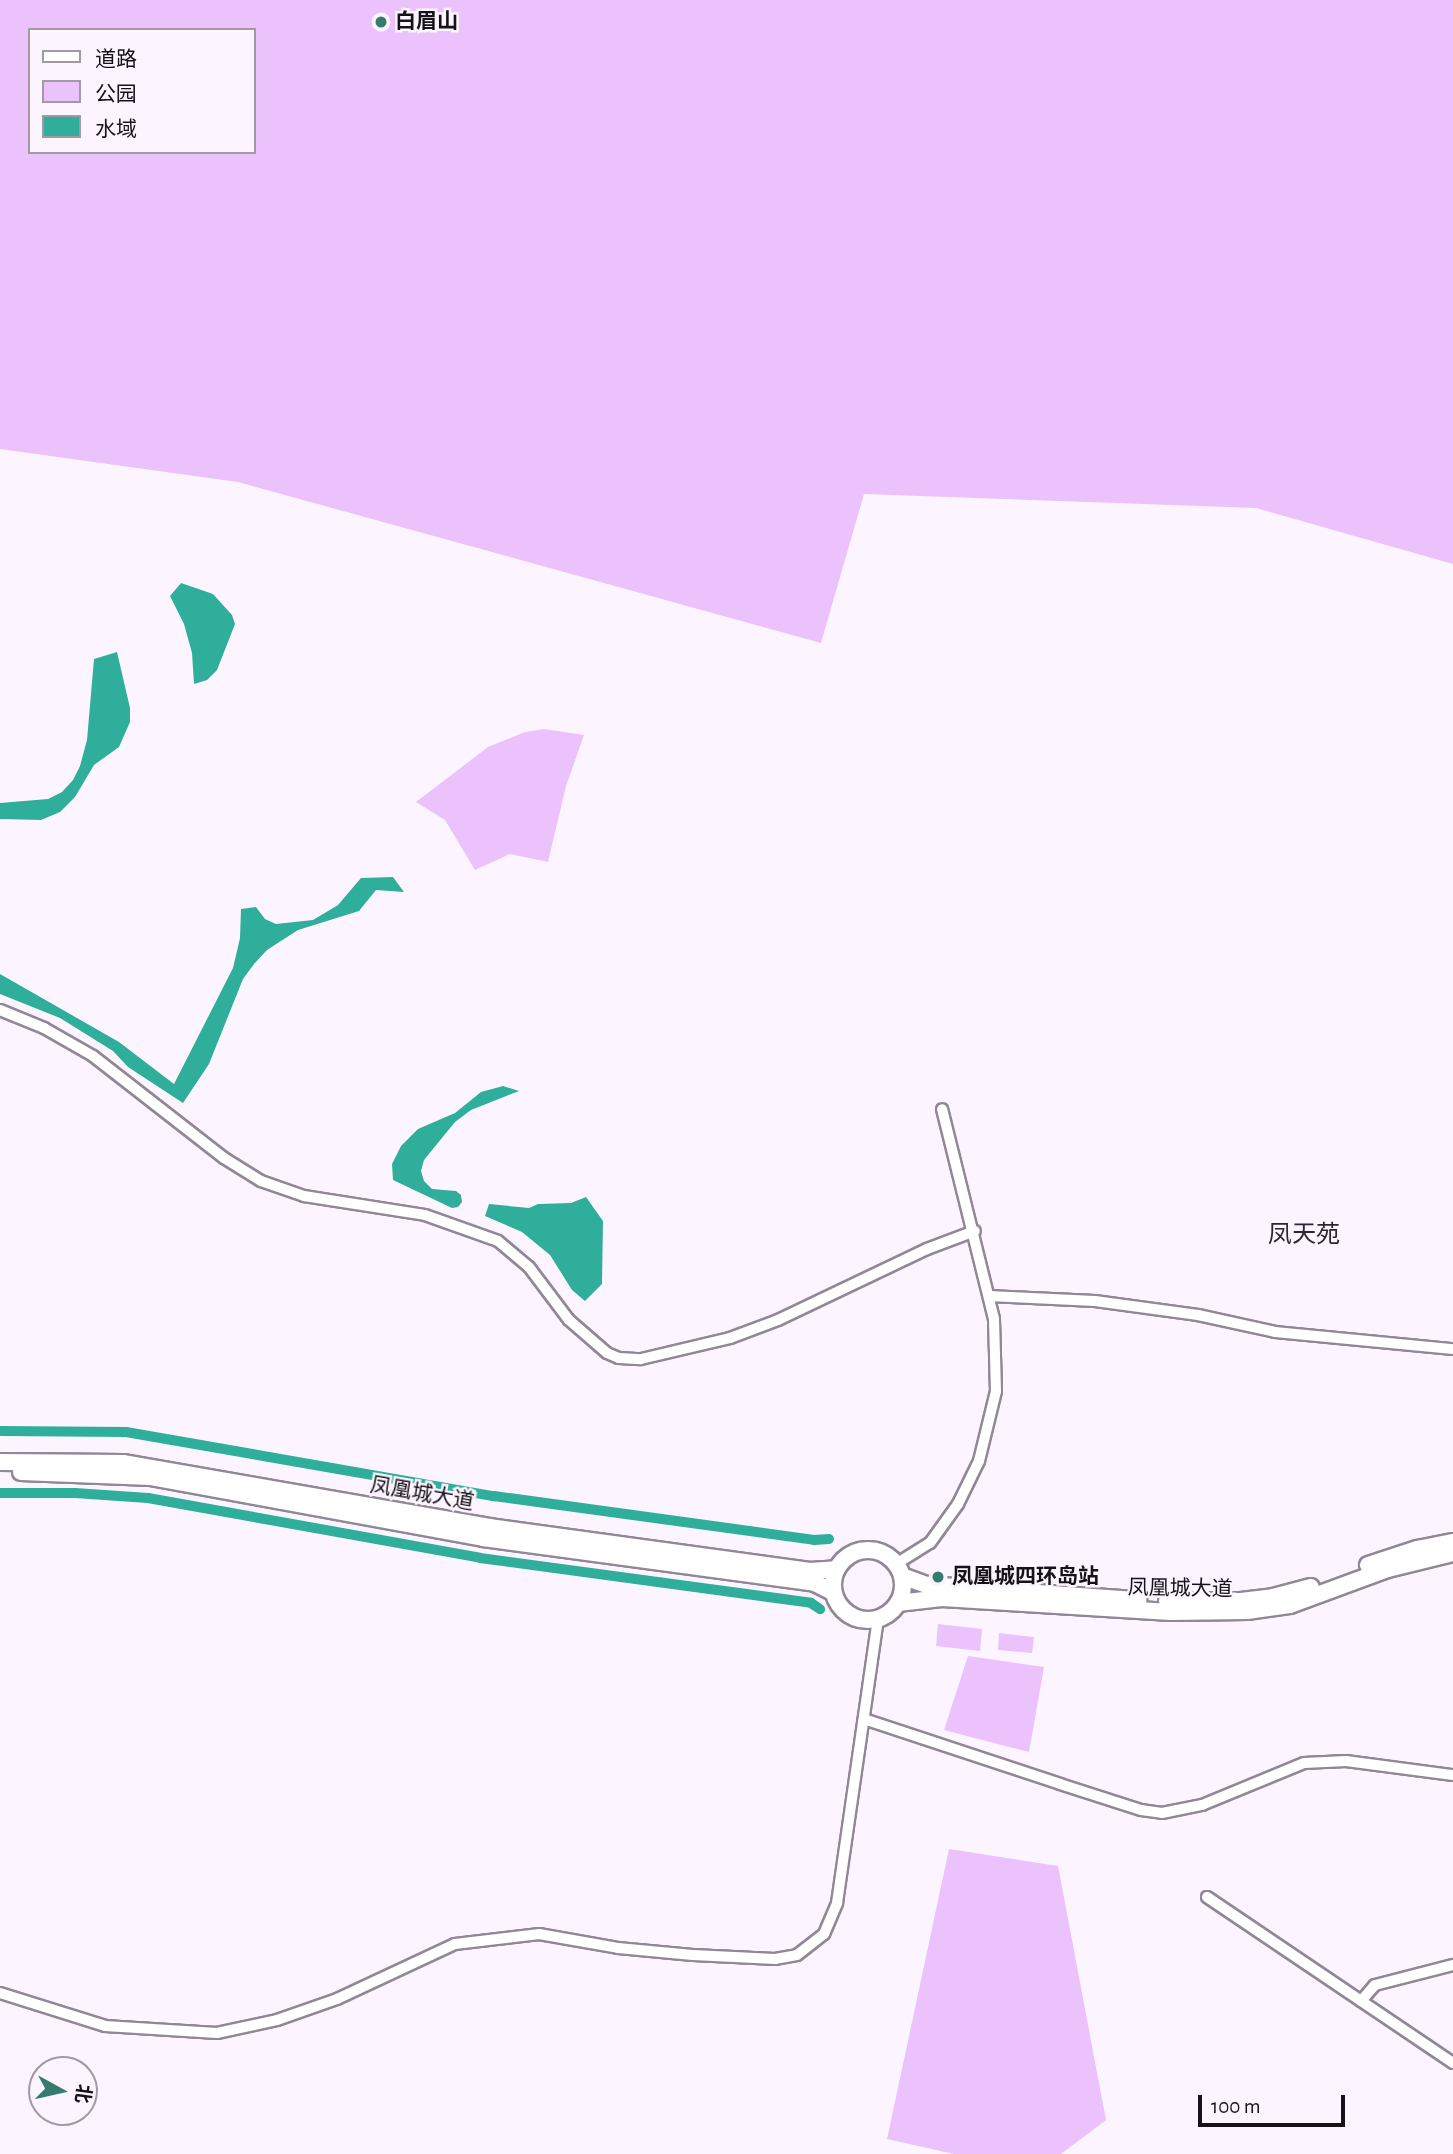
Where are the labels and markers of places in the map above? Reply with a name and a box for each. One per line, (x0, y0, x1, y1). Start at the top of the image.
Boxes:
place label: 白眉山 (395, 9, 458, 35)
marker: 白眉山 (373, 14, 389, 30)
place label: 凤凰城四环岛站 (952, 1564, 1099, 1590)
marker: 凤凰城四环岛站 (930, 1569, 946, 1585)

